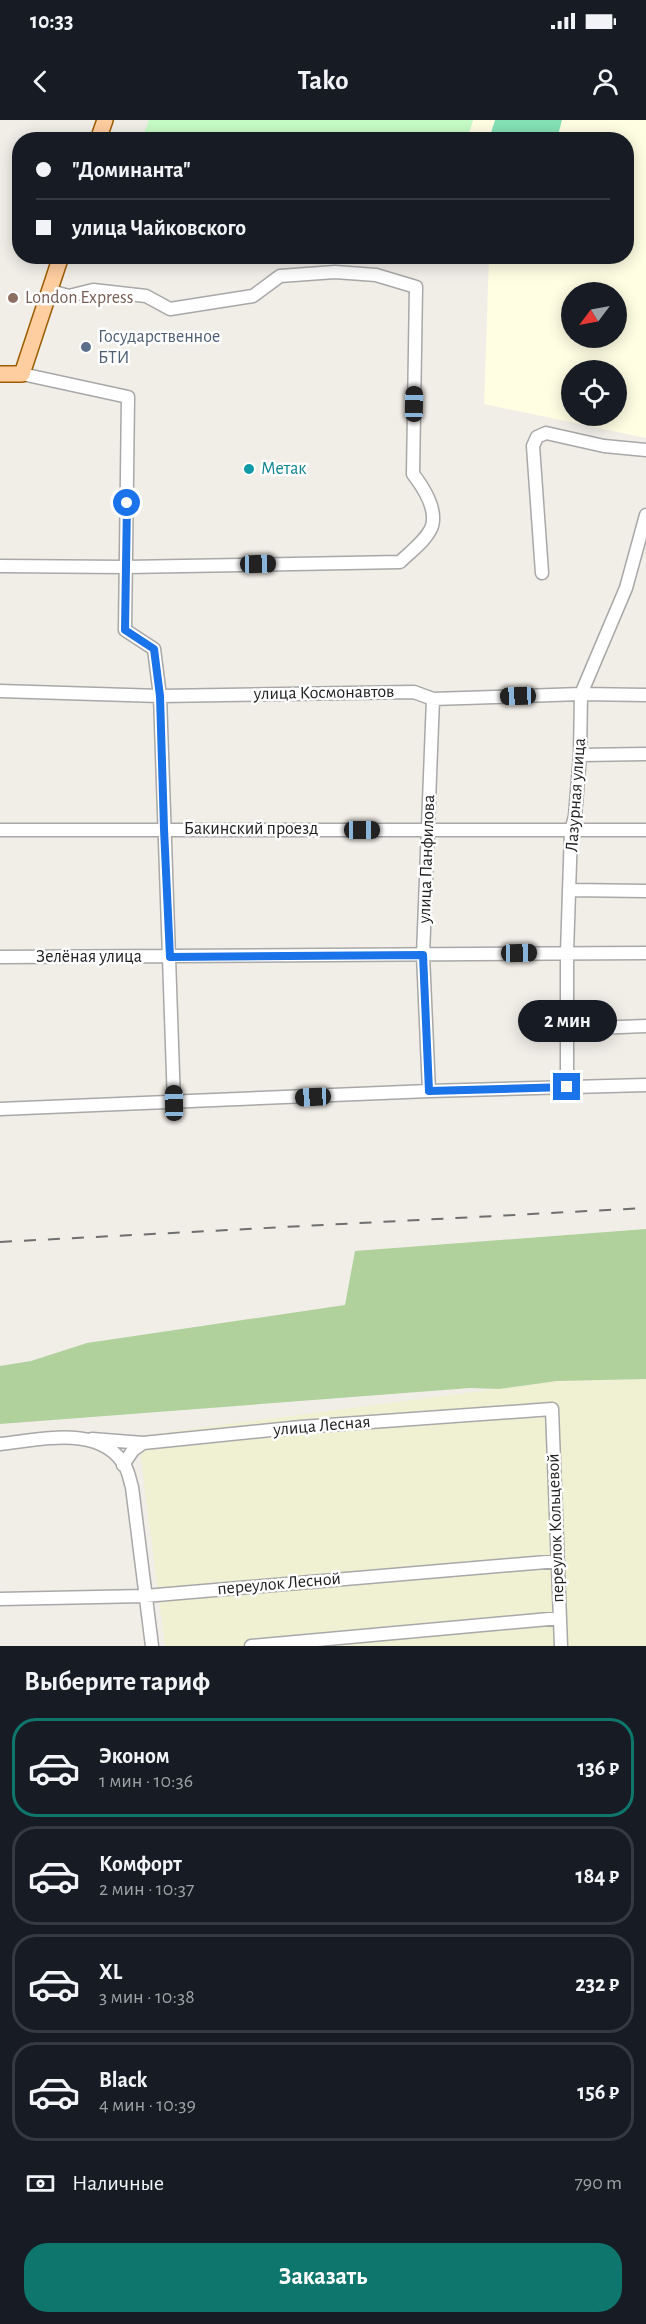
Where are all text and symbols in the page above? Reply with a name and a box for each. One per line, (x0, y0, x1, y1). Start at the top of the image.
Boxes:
text: 10:33 (30, 10, 73, 32)
icon: back (24, 65, 57, 98)
icon: person (589, 65, 622, 98)
text: Tako (297, 67, 349, 94)
text: "Доминанта" (72, 159, 191, 181)
text: улица Чайковского (72, 217, 246, 239)
north arrow (561, 282, 627, 348)
map controls (561, 282, 627, 426)
place label: London Express (25, 289, 133, 307)
marker: London Express (6, 291, 20, 305)
place label: Государственное БТИ (98, 328, 220, 367)
marker: Государственное БТИ (79, 340, 93, 354)
button: locate (561, 360, 627, 426)
car (405, 386, 423, 422)
place label: Метак (261, 460, 307, 478)
marker: Метак (242, 462, 256, 476)
route start (113, 489, 140, 516)
car (240, 555, 276, 573)
street label: улица Космонавтов (253, 683, 394, 703)
car (500, 686, 536, 706)
street label: Лазурная улица (563, 737, 589, 853)
street label: улица Панфилова (416, 794, 438, 925)
street label: Бакинский проезд (184, 820, 318, 838)
car (344, 821, 380, 839)
car (501, 944, 537, 962)
street label: Зелёная улица (36, 948, 142, 966)
callout: 2 мин (518, 1000, 616, 1042)
text: 2 мин (544, 1011, 591, 1031)
route end (553, 1073, 580, 1100)
car (165, 1085, 183, 1121)
car (295, 1087, 331, 1107)
street label: улица Лесная (272, 1413, 371, 1439)
street label: переулок Кольцевой (544, 1453, 568, 1603)
street label: переулок Лесной (216, 1570, 342, 1598)
text: Выберите тариф (24, 1668, 210, 1695)
icon: car (27, 1741, 81, 1795)
text: Эконом (99, 1745, 170, 1767)
text: 136 ₽ (577, 1757, 619, 1779)
text: 1 мин · 10:36 (99, 1771, 193, 1791)
icon: car (27, 1849, 81, 1903)
text: Комфорт (99, 1853, 182, 1875)
text: 184 ₽ (576, 1865, 619, 1887)
text: 2 мин · 10:37 (99, 1879, 194, 1899)
icon: car (27, 1957, 81, 2011)
text: XL (99, 1961, 122, 1983)
text: 232 ₽ (575, 1973, 619, 1995)
text: 3 мин · 10:38 (99, 1987, 195, 2007)
icon: car (27, 2065, 81, 2119)
text: Black (99, 2069, 147, 2091)
text: 156 ₽ (577, 2081, 619, 2103)
text: 4 мин · 10:39 (99, 2095, 196, 2115)
icon: cash (24, 2167, 57, 2200)
text: Наличные (72, 2172, 164, 2194)
text: 790 m (574, 2173, 622, 2193)
button: Заказать (24, 2243, 622, 2312)

